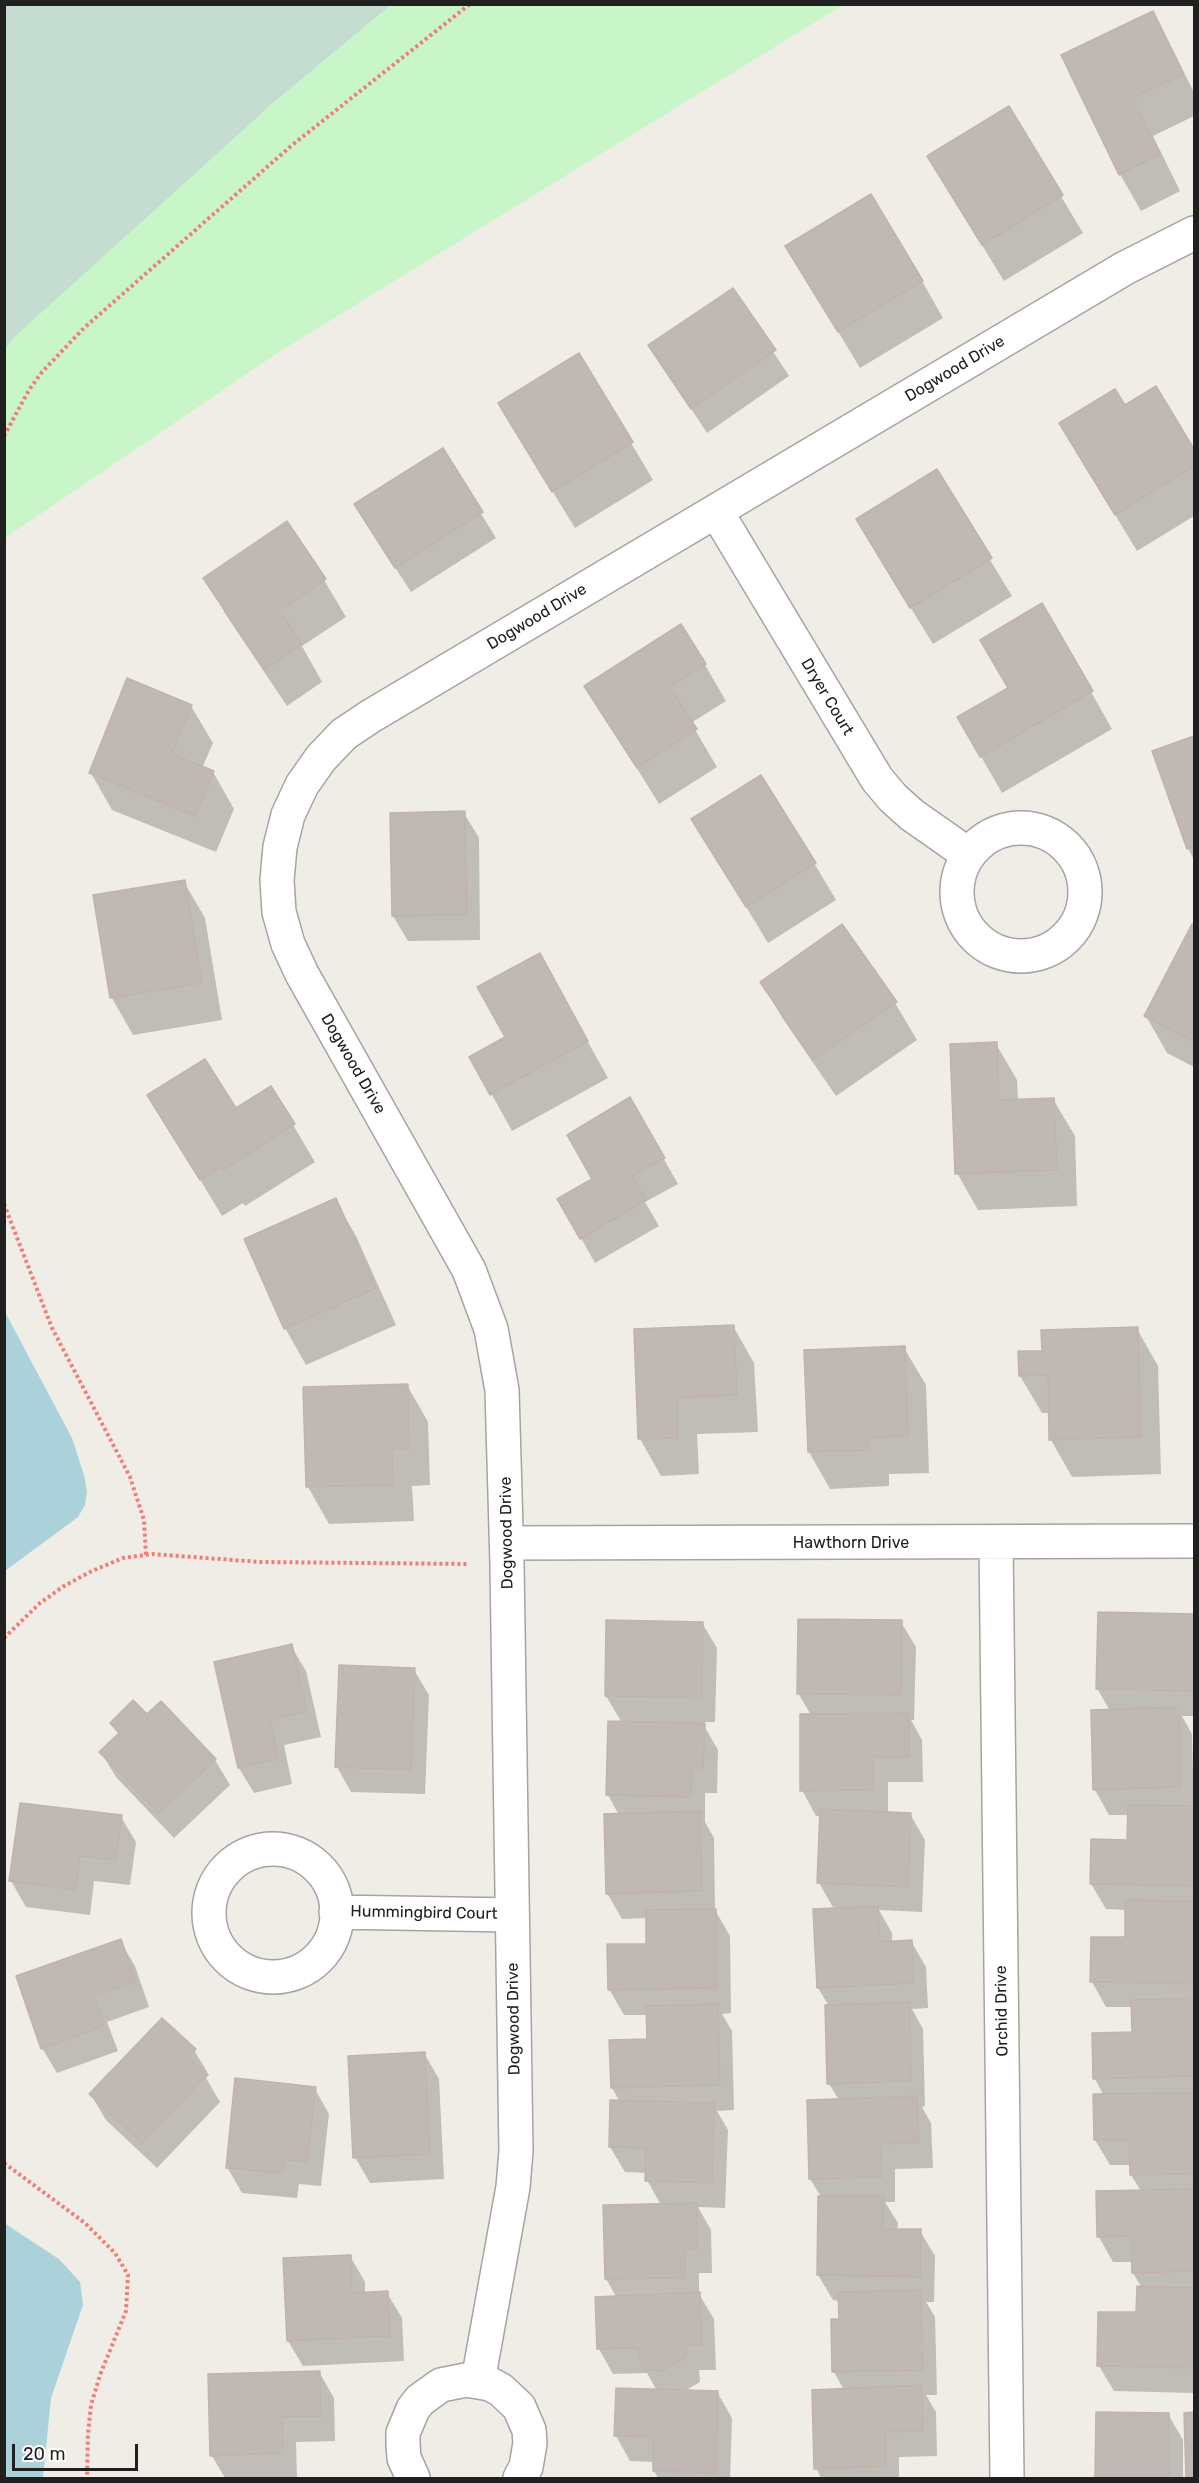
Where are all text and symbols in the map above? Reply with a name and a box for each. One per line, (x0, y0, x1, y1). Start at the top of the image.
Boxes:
street label: Dogwood Drive (902, 332, 1008, 406)
street label: Dogwood Drive (484, 580, 590, 654)
street label: Dryer Court (797, 655, 857, 739)
street label: Dogwood Drive (317, 1010, 389, 1118)
street label: Dogwood Drive (496, 1476, 518, 1590)
street label: Hawthorn Drive (793, 1533, 909, 1553)
street label: Hummingbird Court (350, 1902, 498, 1924)
street label: Dogwood Drive (503, 1962, 525, 2076)
street label: Orchid Drive (992, 1965, 1012, 2057)
scale bar (15, 2432, 141, 2470)
text: 20 m (23, 2443, 65, 2465)

